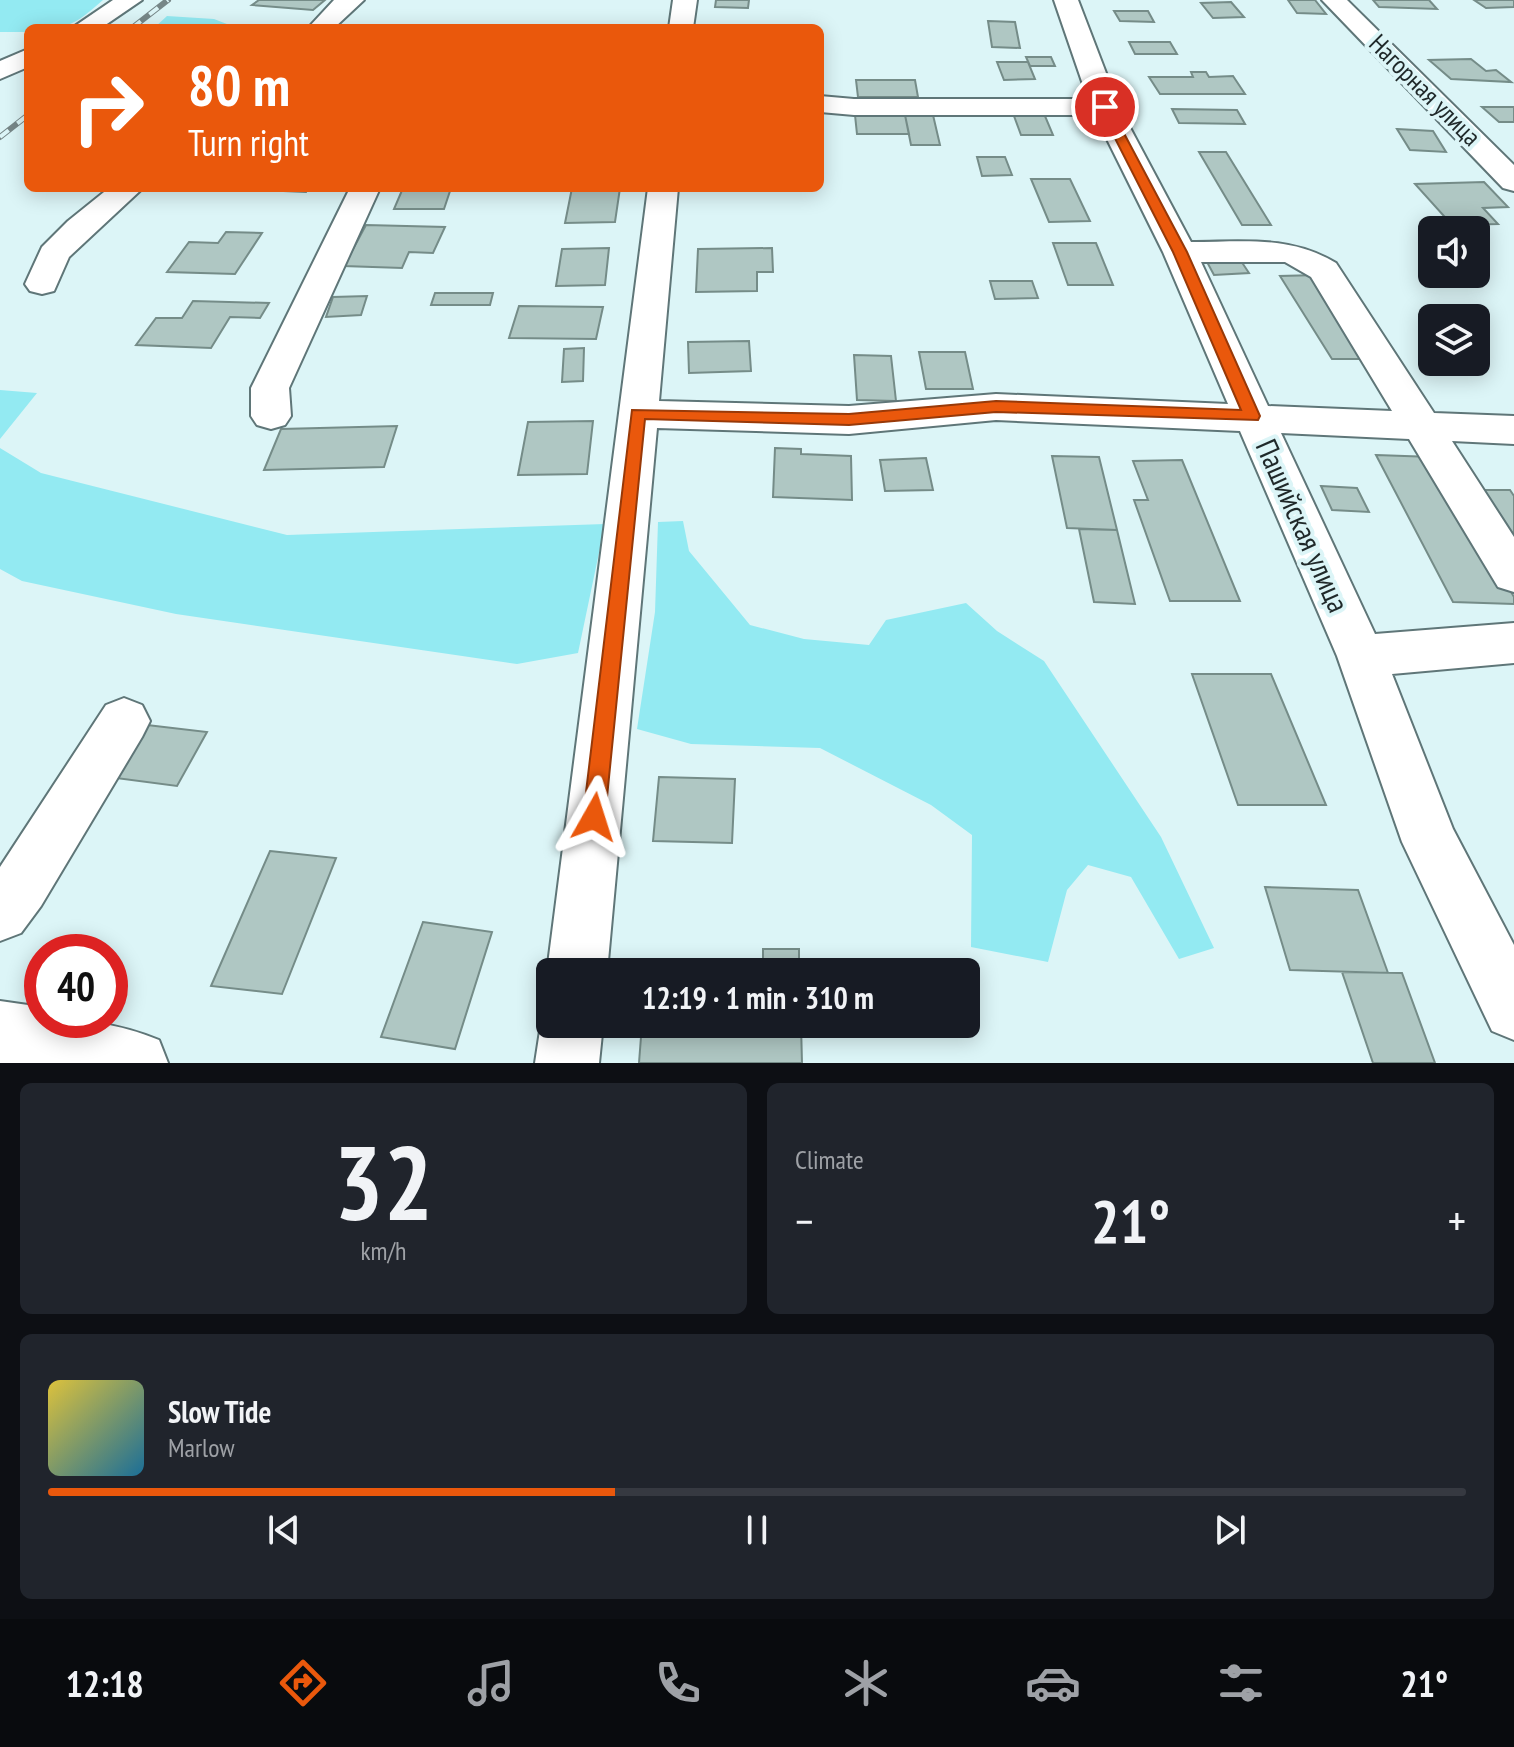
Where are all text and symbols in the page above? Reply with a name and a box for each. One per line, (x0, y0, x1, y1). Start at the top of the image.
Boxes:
street label: Нагорная улица (1363, 27, 1488, 152)
text: 80 m (188, 49, 290, 121)
icon: right (56, 56, 160, 160)
pin (1071, 73, 1139, 141)
icon: arrive (1083, 85, 1127, 129)
text: Turn right (188, 119, 309, 166)
map controls (1418, 216, 1490, 376)
button: sound (1418, 216, 1490, 288)
button: layers (1418, 304, 1490, 376)
street label: Пашийская улица (1248, 433, 1359, 618)
position arrow (552, 775, 636, 859)
speed limit sign: 40 (24, 934, 128, 1038)
text: 12:19 · 1 min · 310 m (642, 978, 874, 1017)
text: 32 (334, 1114, 433, 1249)
text: Climate (795, 1143, 864, 1176)
text: 21° (1091, 1182, 1170, 1260)
text: − (795, 1192, 813, 1249)
text: + (1448, 1192, 1466, 1249)
text: km/h (360, 1234, 407, 1267)
text: Slow Tide (168, 1392, 271, 1431)
text: Marlow (168, 1431, 234, 1464)
icon: previous (262, 1508, 306, 1552)
icon: pause (735, 1508, 779, 1552)
icon: next (1208, 1508, 1252, 1552)
icon: directions (275, 1655, 331, 1711)
icon: music (463, 1655, 519, 1711)
icon: phone (650, 1655, 706, 1711)
icon: climate (838, 1655, 894, 1711)
icon: car (1025, 1655, 1081, 1711)
icon: filters (1213, 1655, 1269, 1711)
text: 12:18 (66, 1660, 144, 1707)
text: 21° (1401, 1660, 1448, 1707)

